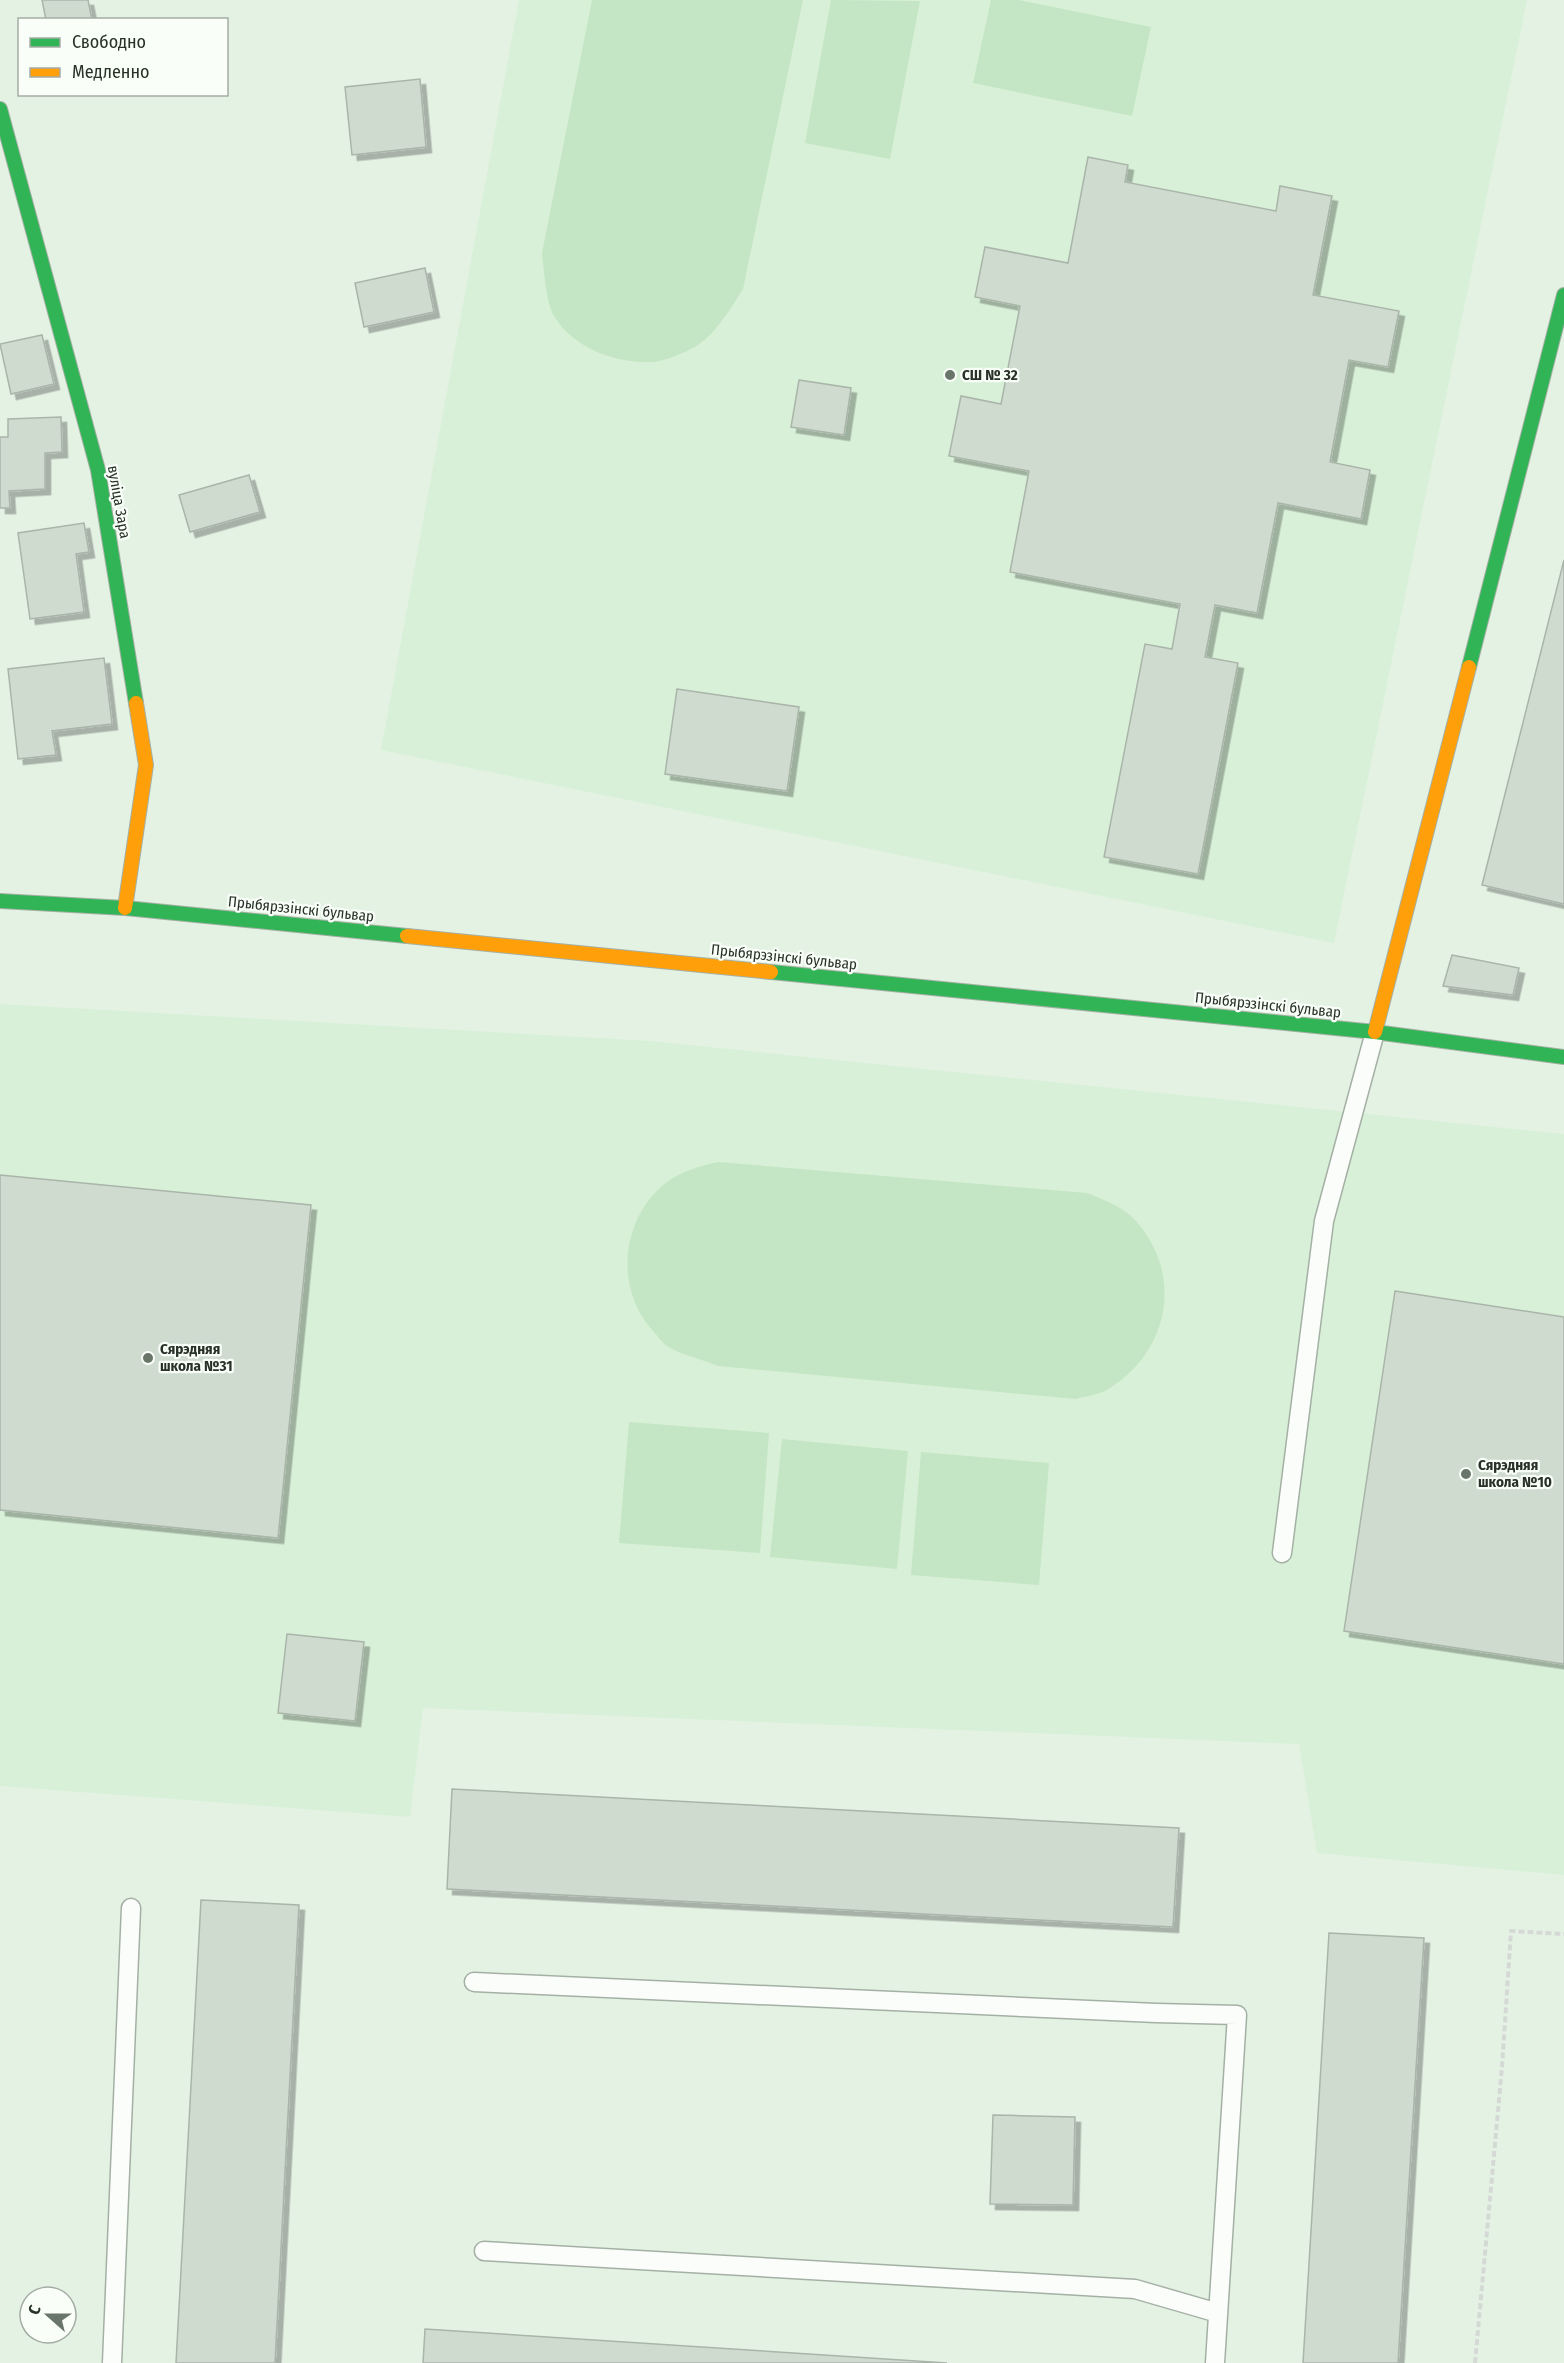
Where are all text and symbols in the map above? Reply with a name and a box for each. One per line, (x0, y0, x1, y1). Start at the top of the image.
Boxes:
legend (18, 18, 228, 96)
text: Свободно (72, 31, 146, 53)
text: Медленно (72, 61, 150, 83)
place label: СШ № 32 (962, 366, 1018, 384)
marker: СШ № 32 (943, 368, 957, 382)
street label: вуліца Зара (104, 464, 134, 540)
street label: Прыбярэзінскі бульвар (227, 892, 375, 926)
street label: Прыбярэзінскі бульвар (710, 940, 858, 974)
street label: Прыбярэзінскі бульвар (1194, 988, 1342, 1022)
place label: Сярэдняя школа №31 (160, 1340, 233, 1375)
marker: Сярэдняя школа №31 (141, 1351, 155, 1365)
place label: Сярэдняя школа №10 (1478, 1456, 1552, 1491)
marker: Сярэдняя школа №10 (1459, 1467, 1473, 1481)
north arrow (18, 2285, 78, 2345)
text: С (24, 2302, 45, 2317)

